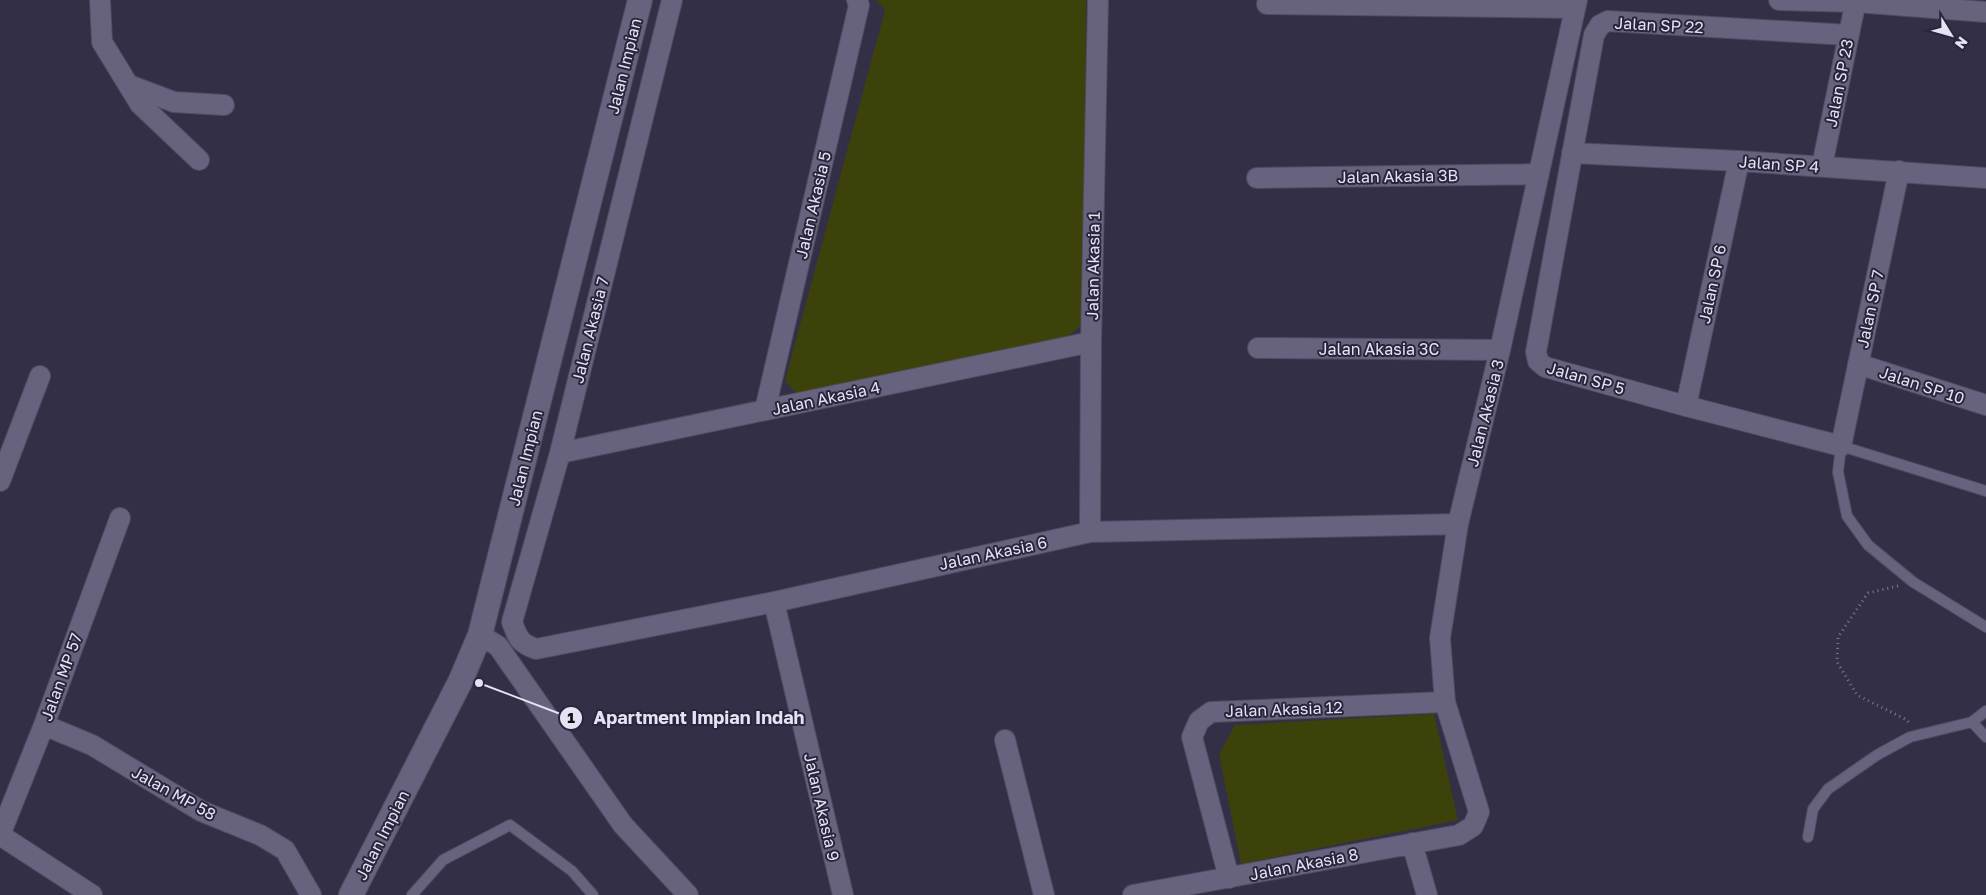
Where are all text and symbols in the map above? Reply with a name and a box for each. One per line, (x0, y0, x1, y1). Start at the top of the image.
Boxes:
north arrow (1926, 10, 1976, 60)
street label: Jalan SP 22 (1614, 13, 1704, 37)
street label: Jalan Impian (602, 16, 646, 116)
text: N (1952, 34, 1972, 52)
street label: Jalan SP 23 (1821, 37, 1857, 129)
street label: Jalan Akasia 5 (791, 149, 835, 261)
street label: Jalan SP 4 (1738, 151, 1820, 177)
street label: Jalan Akasia 3B (1338, 165, 1458, 187)
street label: Jalan Akasia 1 (1082, 212, 1104, 320)
street label: Jalan SP 6 (1694, 243, 1730, 325)
street label: Jalan SP 7 (1852, 268, 1888, 350)
street label: Jalan Akasia 7 (567, 275, 613, 385)
street label: Jalan Akasia 3C (1319, 339, 1439, 359)
street label: Jalan Akasia 3 (1462, 357, 1508, 469)
street label: Jalan SP 5 (1545, 357, 1627, 399)
street label: Jalan SP 10 (1877, 362, 1967, 408)
street label: Jalan Akasia 4 (770, 377, 882, 419)
street label: Jalan Impian (503, 408, 547, 508)
street label: Jalan Akasia 6 (937, 532, 1049, 574)
street label: Jalan MP 57 (36, 630, 86, 724)
street label: Jalan Akasia 12 (1225, 697, 1343, 721)
callout: Apartment Impian Indah (559, 701, 815, 734)
text: Apartment Impian Indah (594, 706, 805, 728)
text: 1 (567, 708, 575, 726)
street label: Jalan Akasia 9 (800, 751, 844, 863)
street label: Jalan MP 58 (128, 762, 220, 824)
street label: Jalan Impian (351, 787, 413, 883)
street label: Jalan Akasia 8 (1248, 844, 1360, 884)

